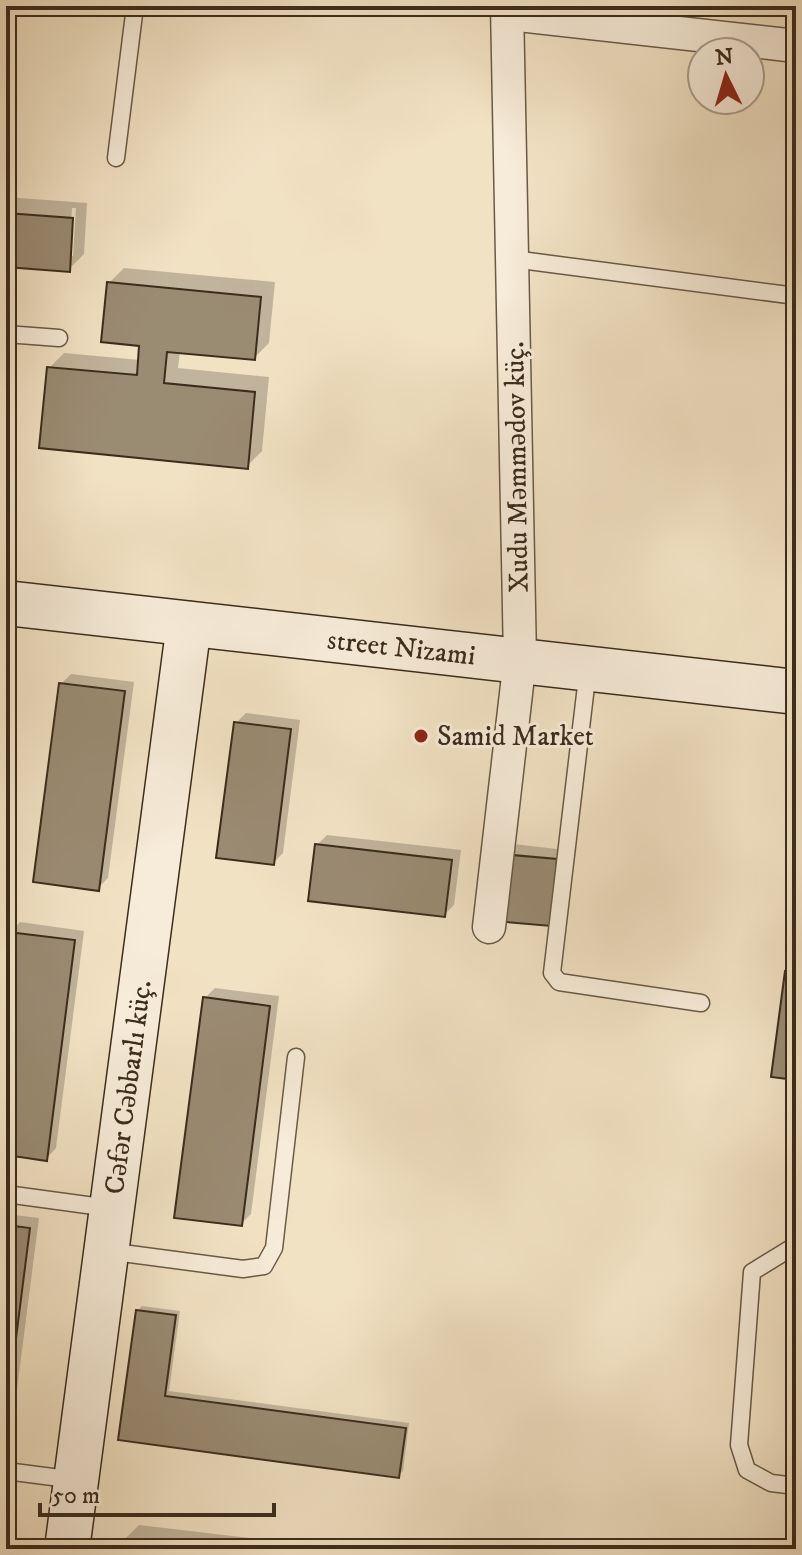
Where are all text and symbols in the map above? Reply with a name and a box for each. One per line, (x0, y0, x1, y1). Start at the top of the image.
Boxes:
north arrow (686, 36, 766, 116)
text: N (714, 43, 735, 72)
street label: Xudu Məmmədov küç. (497, 341, 537, 593)
street label: street Nizami (326, 622, 477, 673)
place label: Samid Market (437, 719, 594, 754)
marker: Samid Market (412, 727, 430, 745)
street label: Cəfər Cəbbarlı küç. (96, 978, 159, 1196)
scale bar (40, 1467, 274, 1517)
text: 50 m (52, 1481, 100, 1511)

